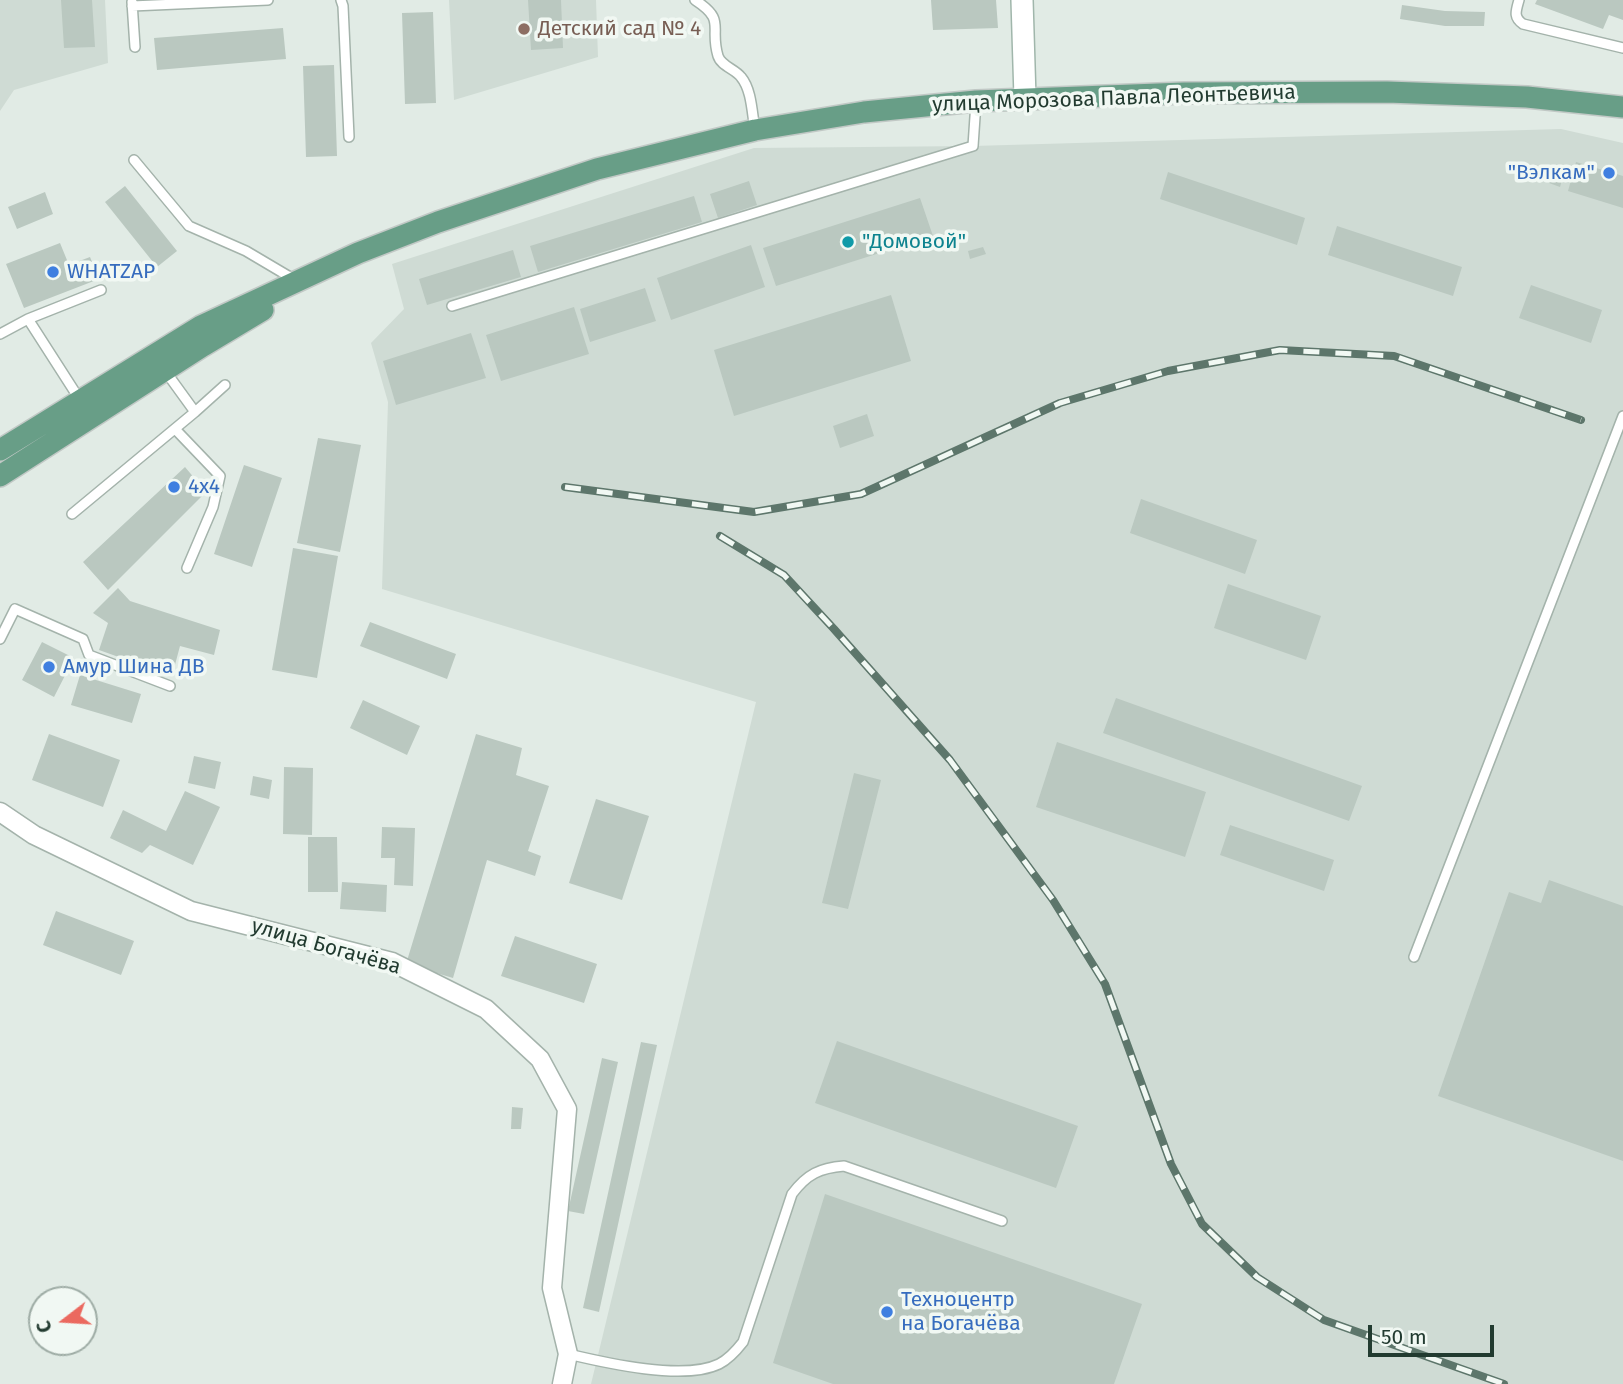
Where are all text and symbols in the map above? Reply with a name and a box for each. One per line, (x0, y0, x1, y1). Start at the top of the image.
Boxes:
place label: Детский сад № 4 (538, 16, 701, 42)
marker: Детский сад № 4 (516, 21, 532, 37)
street label: улица Морозова Павла Леонтьевича (932, 80, 1296, 118)
place label: "Вэлкам" (1508, 160, 1595, 186)
marker: "Вэлкам" (1601, 165, 1617, 181)
place label: "Домовой" (862, 229, 966, 255)
marker: "Домовой" (840, 234, 856, 250)
place label: WHATZAP (67, 259, 155, 285)
marker: WHATZAP (45, 264, 61, 280)
place label: 4х4 (188, 474, 220, 500)
marker: 4х4 (166, 479, 182, 495)
place label: Амур Шина ДВ (63, 654, 204, 680)
marker: Амур Шина ДВ (41, 659, 57, 675)
street label: улица Богачёва (248, 914, 404, 980)
north arrow (28, 1286, 98, 1356)
place label: Техноцентр на Богачёва (901, 1287, 1021, 1337)
marker: Техноцентр на Богачёва (879, 1304, 895, 1320)
scale bar (1371, 1310, 1497, 1354)
text: С (32, 1318, 57, 1335)
text: 50 m (1381, 1324, 1427, 1350)

